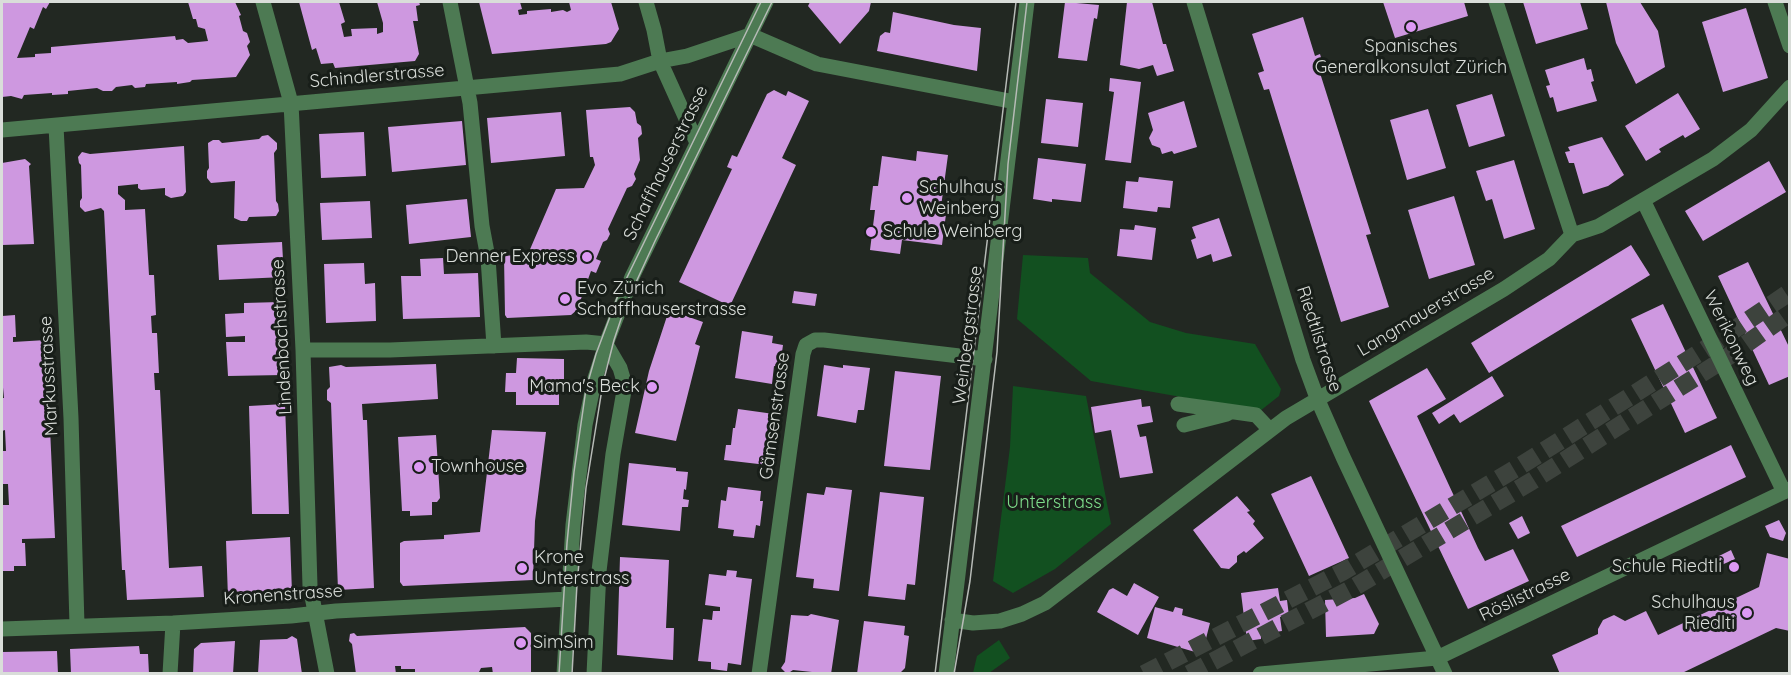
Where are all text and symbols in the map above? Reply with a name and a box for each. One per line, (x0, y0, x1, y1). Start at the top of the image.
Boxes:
marker: Spanisches Generalkonsulat Zürich (1404, 20, 1418, 34)
place label: Spanisches Generalkonsulat Zürich (1315, 36, 1507, 78)
street label: Schindlerstrasse (309, 59, 445, 93)
street label: Schaffhauserstrasse (619, 82, 713, 244)
place label: Schulhaus Weinberg (919, 177, 1003, 219)
marker: Schulhaus Weinberg (900, 191, 914, 205)
place label: Schule Weinberg (883, 221, 1022, 243)
marker: Schule Weinberg (864, 225, 878, 239)
place label: Denner Express (445, 246, 575, 268)
marker: Denner Express (580, 250, 594, 264)
street label: Lindenbachstrasse (267, 259, 297, 415)
street label: Langmauerstrasse (1354, 263, 1498, 361)
street label: Weinbergstrasse (949, 264, 987, 406)
place label: Evo Zürich Schaffhauserstrasse (577, 278, 746, 320)
street label: Riedtlistrasse (1292, 283, 1346, 395)
street label: Werikonweg (1699, 287, 1763, 389)
marker: Evo Zürich Schaffhauserstrasse (558, 292, 572, 306)
street label: Markusstrasse (35, 315, 63, 437)
street label: Gämsenstrasse (755, 351, 795, 481)
place label: Mama's Beck (529, 376, 640, 398)
marker: Mama's Beck (645, 380, 659, 394)
place label: Townhouse (431, 456, 524, 478)
marker: Townhouse (412, 460, 426, 474)
park label: Unterstrass (1006, 492, 1102, 514)
place label: Krone Unterstrass (534, 547, 629, 590)
place label: Schule Riedtli (1612, 556, 1722, 578)
marker: Schule Riedtli (1727, 560, 1741, 574)
marker: Krone Unterstrass (515, 561, 529, 575)
street label: Röslistrasse (1476, 564, 1574, 626)
street label: Kronenstrasse (223, 580, 343, 610)
place label: Schulhaus Riedlti (1651, 592, 1735, 634)
marker: Schulhaus Riedlti (1740, 606, 1754, 620)
place label: SimSim (533, 632, 594, 654)
marker: SimSim (514, 636, 528, 650)

